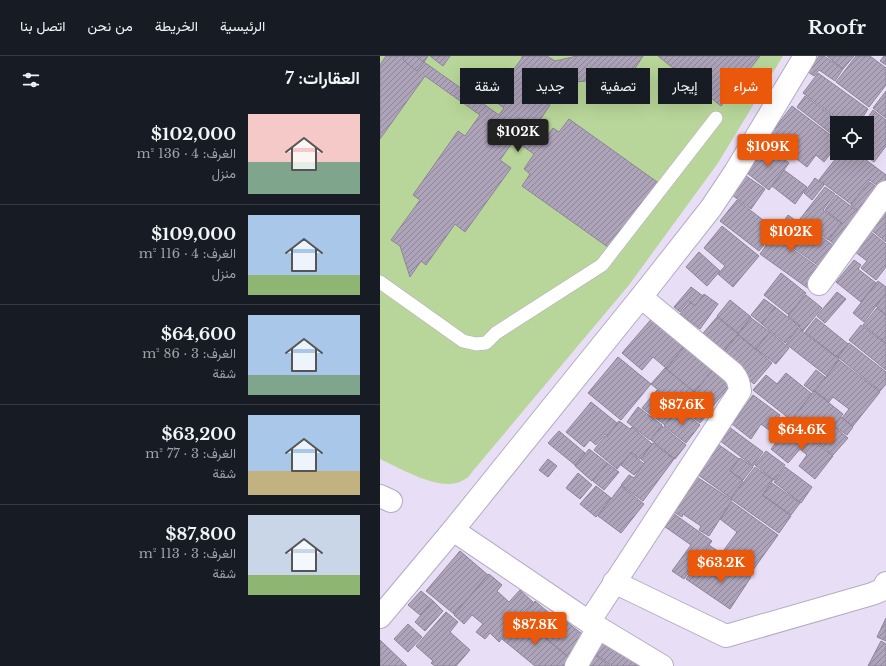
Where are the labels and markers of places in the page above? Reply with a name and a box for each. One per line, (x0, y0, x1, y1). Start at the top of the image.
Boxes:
pin: $102K (490, 119, 546, 153)
pin: $109K (740, 134, 796, 168)
pin: $102K (763, 219, 819, 253)
pin: $87.6K (649, 392, 715, 426)
pin: $64.6K (769, 417, 835, 451)
pin: $63.2K (688, 550, 754, 584)
pin: $87.8K (502, 612, 568, 646)

